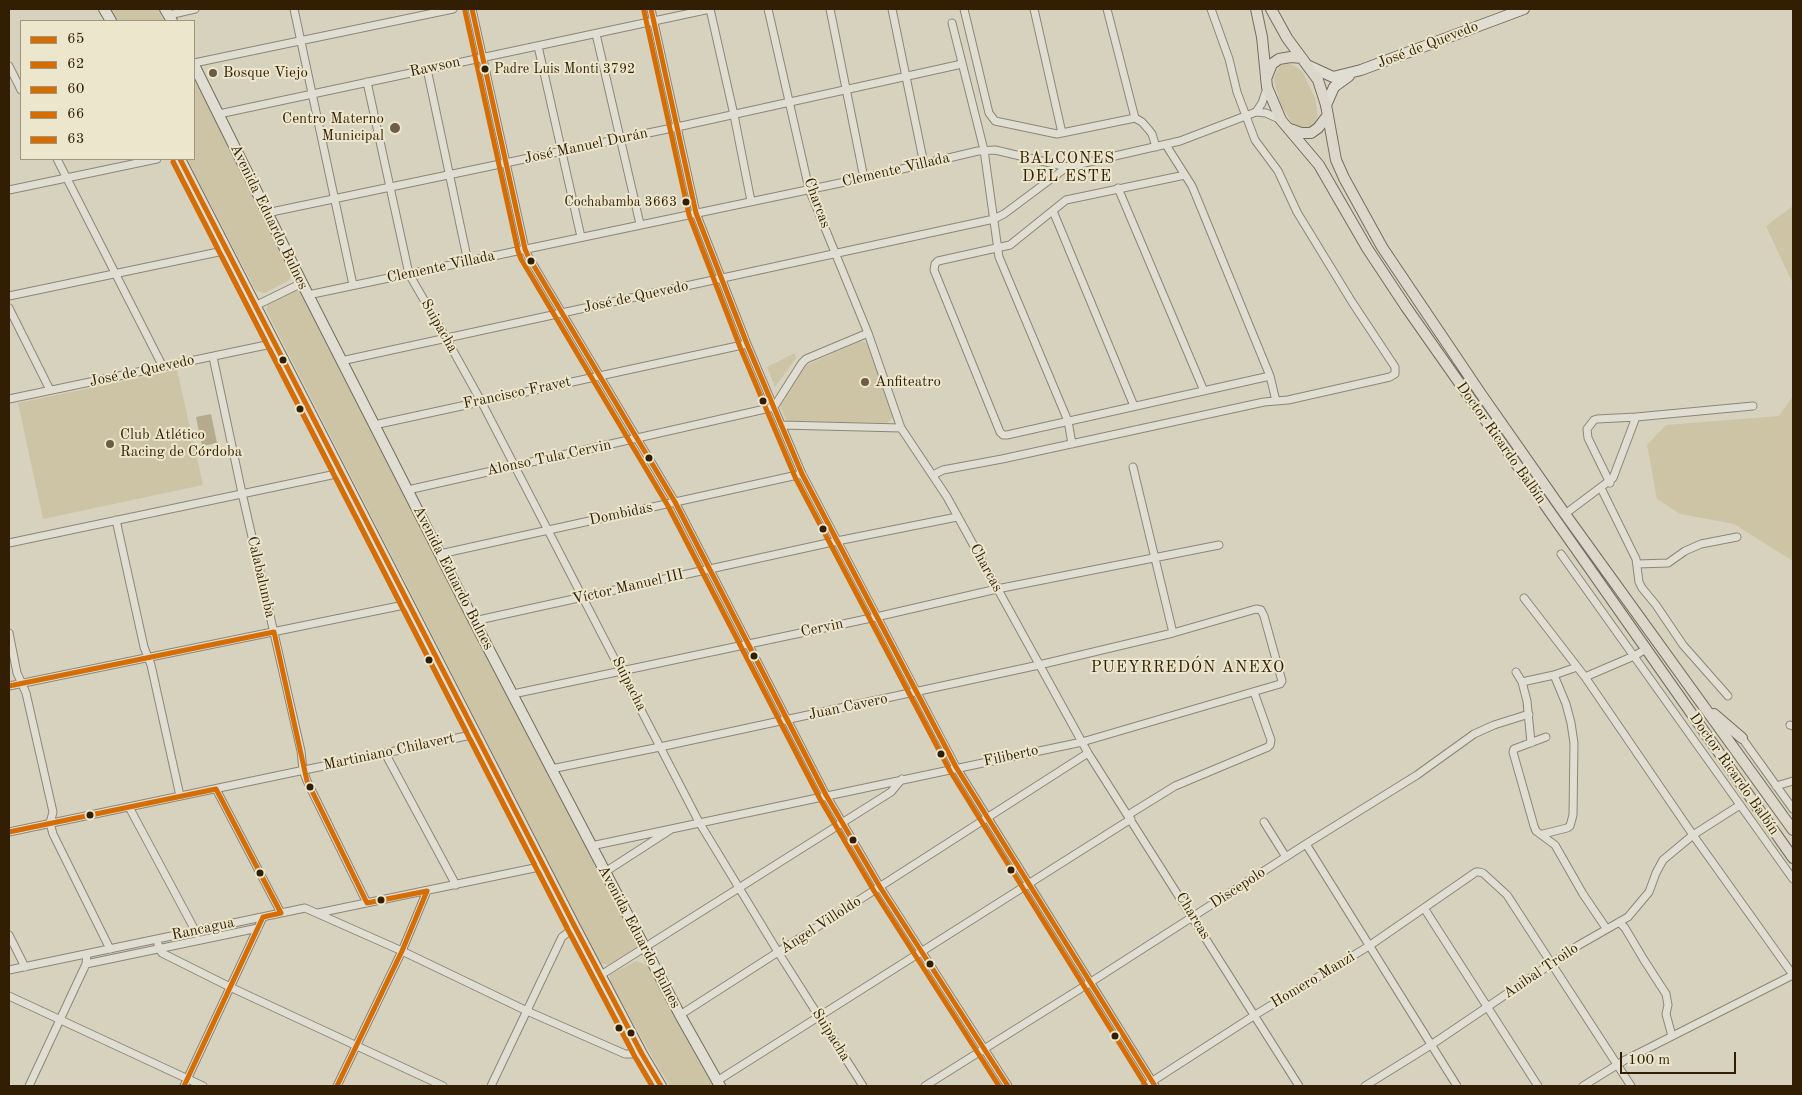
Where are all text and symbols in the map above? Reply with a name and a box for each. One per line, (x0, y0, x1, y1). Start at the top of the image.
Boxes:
street label: José de Quevedo (1375, 17, 1481, 73)
legend (20, 20, 195, 160)
text: 65 (67, 32, 84, 47)
street label: Rawson (408, 53, 462, 81)
text: 62 (67, 57, 84, 72)
place label: Padre Luis Monti 3792 (494, 61, 635, 77)
place label: Bosque Viejo (223, 64, 308, 82)
marker: Padre Luis Monti 3792 (480, 64, 490, 74)
marker: Bosque Viejo (207, 67, 219, 79)
text: 60 (67, 82, 84, 97)
text: 66 (67, 107, 84, 122)
place label: Centro Materno Municipal (282, 110, 384, 145)
marker: Centro Materno Municipal (388, 121, 402, 135)
street label: José Manuel Durán (523, 124, 649, 168)
text: 63 (67, 132, 84, 147)
street label: Avenida Eduardo Bulnes (226, 141, 312, 293)
street label: Clemente Villada (840, 149, 952, 191)
district label: BALCONES DEL ESTE (1018, 149, 1116, 187)
street label: Charcas (800, 175, 834, 231)
place label: Cochabamba 3663 (564, 194, 677, 210)
marker: Cochabamba 3663 (681, 197, 691, 207)
street label: Clemente Villada (385, 247, 497, 287)
unlabelled marker (526, 256, 536, 266)
street label: José de Quevedo (582, 277, 690, 317)
street label: Suipacha (417, 296, 461, 356)
street label: José de Quevedo (88, 351, 196, 391)
unlabelled marker (278, 355, 288, 365)
street label: Francisco Fravet (461, 373, 573, 413)
place label: Anfiteatro (875, 373, 941, 391)
marker: Anfiteatro (859, 376, 871, 388)
street label: Doctor Ricardo Balbín (1452, 379, 1550, 507)
unlabelled marker (758, 396, 768, 406)
unlabelled marker (295, 404, 305, 414)
place label: Club Atlético Racing de Córdoba (120, 426, 242, 461)
street label: Alonso Tula Cervin (485, 436, 613, 480)
marker: Club Atlético Racing de Córdoba (104, 438, 116, 450)
unlabelled marker (644, 453, 654, 463)
street label: Dombidas (588, 498, 654, 530)
street label: Avenida Eduardo Bulnes (409, 503, 497, 653)
unlabelled marker (818, 524, 828, 534)
street label: Calabalumba (243, 535, 279, 619)
street label: Charcas (965, 541, 1007, 595)
street label: Víctor Manuel III (571, 565, 685, 609)
street label: Cervin (799, 615, 845, 641)
unlabelled marker (749, 651, 759, 661)
street label: Suipacha (608, 654, 650, 714)
unlabelled marker (424, 655, 434, 665)
district label: PUEYRREDÓN ANEXO (1089, 658, 1287, 678)
street label: Juan Cavero (807, 690, 889, 724)
street label: Doctor Ricardo Balbín (1685, 710, 1783, 838)
street label: Martiniano Chilavert (322, 729, 456, 775)
street label: Filiberto (982, 741, 1040, 771)
unlabelled marker (936, 749, 946, 759)
unlabelled marker (305, 782, 315, 792)
unlabelled marker (85, 810, 95, 820)
unlabelled marker (848, 835, 858, 845)
street label: Avenida Eduardo Bulnes (594, 862, 684, 1012)
street label: Discepolo (1207, 863, 1269, 913)
unlabelled marker (1006, 865, 1016, 875)
unlabelled marker (255, 868, 265, 878)
street label: Charcas (1172, 889, 1214, 943)
street label: Ángel Villoldo (777, 892, 865, 958)
unlabelled marker (376, 895, 386, 905)
street label: Rancagua (170, 914, 236, 944)
street label: Anibal Troilo (1500, 939, 1582, 1003)
street label: Homero Manzi (1268, 948, 1358, 1012)
unlabelled marker (925, 959, 935, 969)
street label: Suipacha (808, 1005, 854, 1065)
unlabelled marker (614, 1023, 624, 1033)
unlabelled marker (626, 1028, 636, 1038)
unlabelled marker (1110, 1031, 1120, 1041)
scale bar (1622, 1042, 1738, 1074)
text: 100 m (1628, 1053, 1670, 1068)

